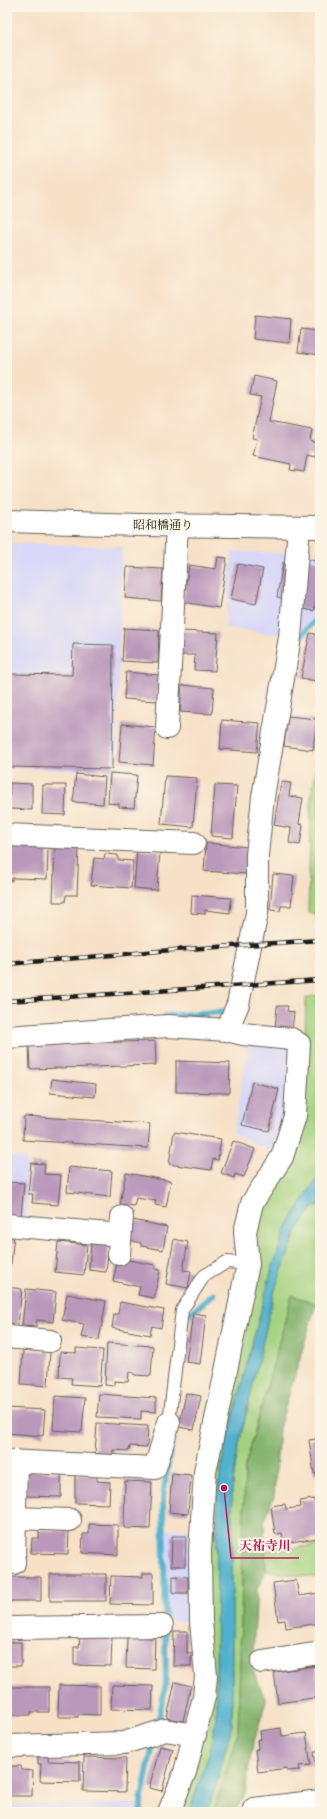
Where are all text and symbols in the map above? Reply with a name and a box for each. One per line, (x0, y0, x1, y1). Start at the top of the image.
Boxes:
street label: 昭和橋通り (133, 517, 193, 533)
callout: 天祐寺川 (231, 1533, 299, 1558)
text: 天祐寺川 (239, 1537, 291, 1554)

